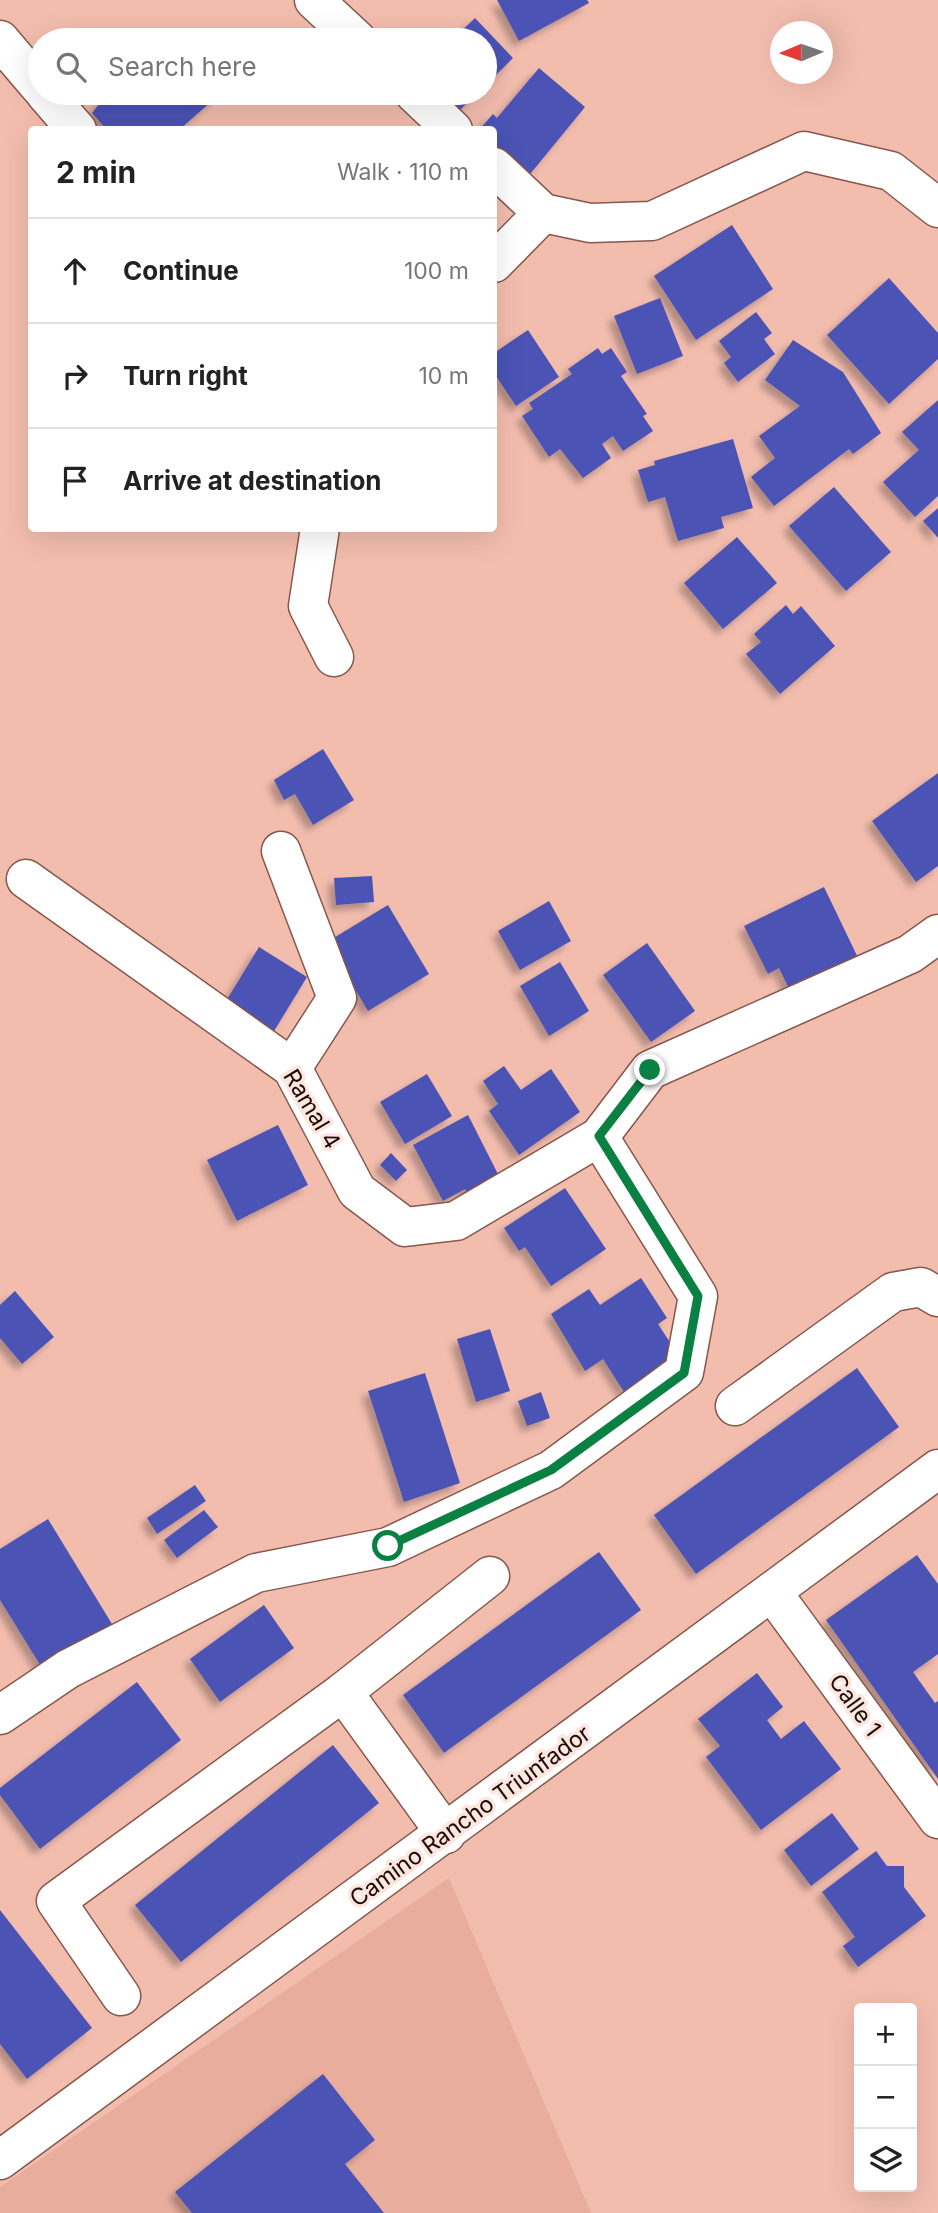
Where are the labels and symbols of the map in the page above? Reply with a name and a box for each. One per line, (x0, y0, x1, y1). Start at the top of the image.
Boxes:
north arrow (770, 21, 833, 84)
route end (634, 1054, 665, 1085)
street label: Ramal 4 (277, 1064, 347, 1154)
route start (372, 1530, 403, 1561)
street label: Calle 1 (823, 1668, 887, 1742)
street label: Camino Rancho Triunfador (344, 1719, 596, 1913)

